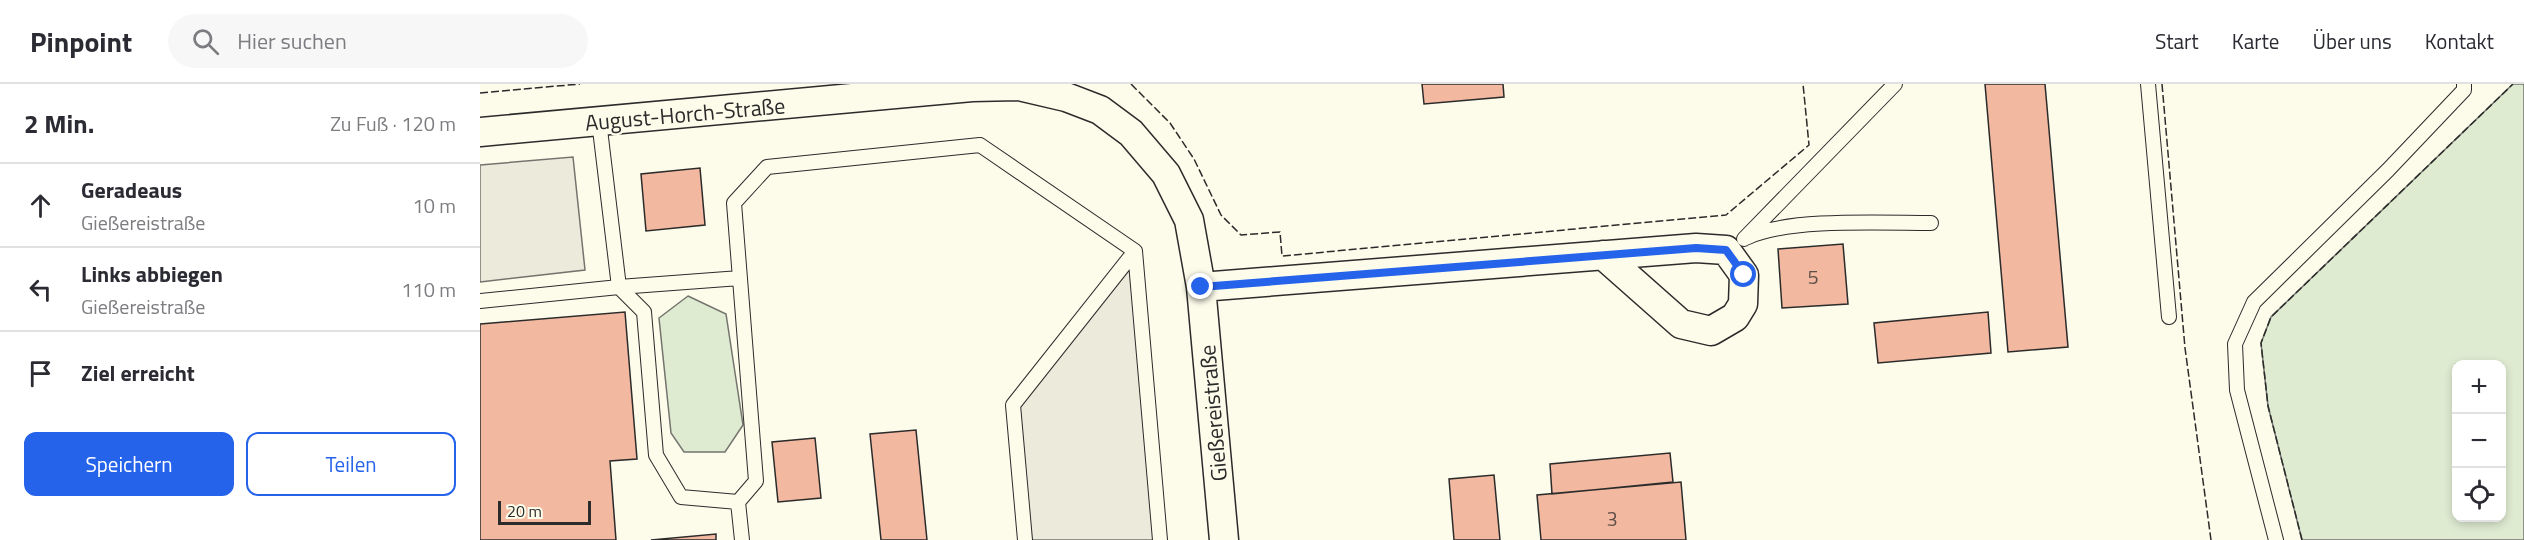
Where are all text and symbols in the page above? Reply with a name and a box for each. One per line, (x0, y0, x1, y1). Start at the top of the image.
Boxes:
search box (168, 14, 588, 68)
text: Pinpoint (30, 20, 132, 63)
text: Hier suchen (237, 24, 347, 58)
icon: search (189, 25, 222, 58)
text: Start (2155, 25, 2199, 57)
text: Karte (2232, 25, 2279, 57)
text: Über uns (2312, 25, 2392, 57)
text: Kontakt (2425, 25, 2494, 57)
street label: August-Horch-Straße (583, 88, 787, 140)
text: 2 Min. (24, 104, 94, 143)
text: Zu Fuß · 120 m (330, 108, 456, 139)
text: Geradeaus (81, 173, 182, 207)
icon: ahead (24, 189, 57, 222)
text: 10 m (412, 190, 456, 221)
text: Gießereistraße (81, 207, 205, 238)
text: Links abbiegen (81, 257, 223, 291)
route start (1730, 261, 1756, 287)
house number: 5 (1807, 261, 1819, 292)
icon: left (24, 273, 57, 306)
route end (1187, 273, 1213, 299)
text: 110 m (401, 274, 456, 305)
text: Gießereistraße (81, 291, 205, 322)
street label: Gießereistraße (1190, 343, 1236, 483)
text: Ziel erreicht (81, 356, 195, 390)
icon: arrive (24, 357, 57, 390)
map controls (2452, 360, 2506, 522)
button: + (2452, 360, 2506, 414)
button: − (2452, 414, 2506, 468)
button: Speichern (24, 432, 234, 496)
button: Teilen (246, 432, 456, 496)
button: locate (2452, 468, 2506, 522)
scale bar (498, 498, 591, 526)
text: 20 m (507, 499, 542, 523)
house number: 3 (1606, 503, 1618, 534)

